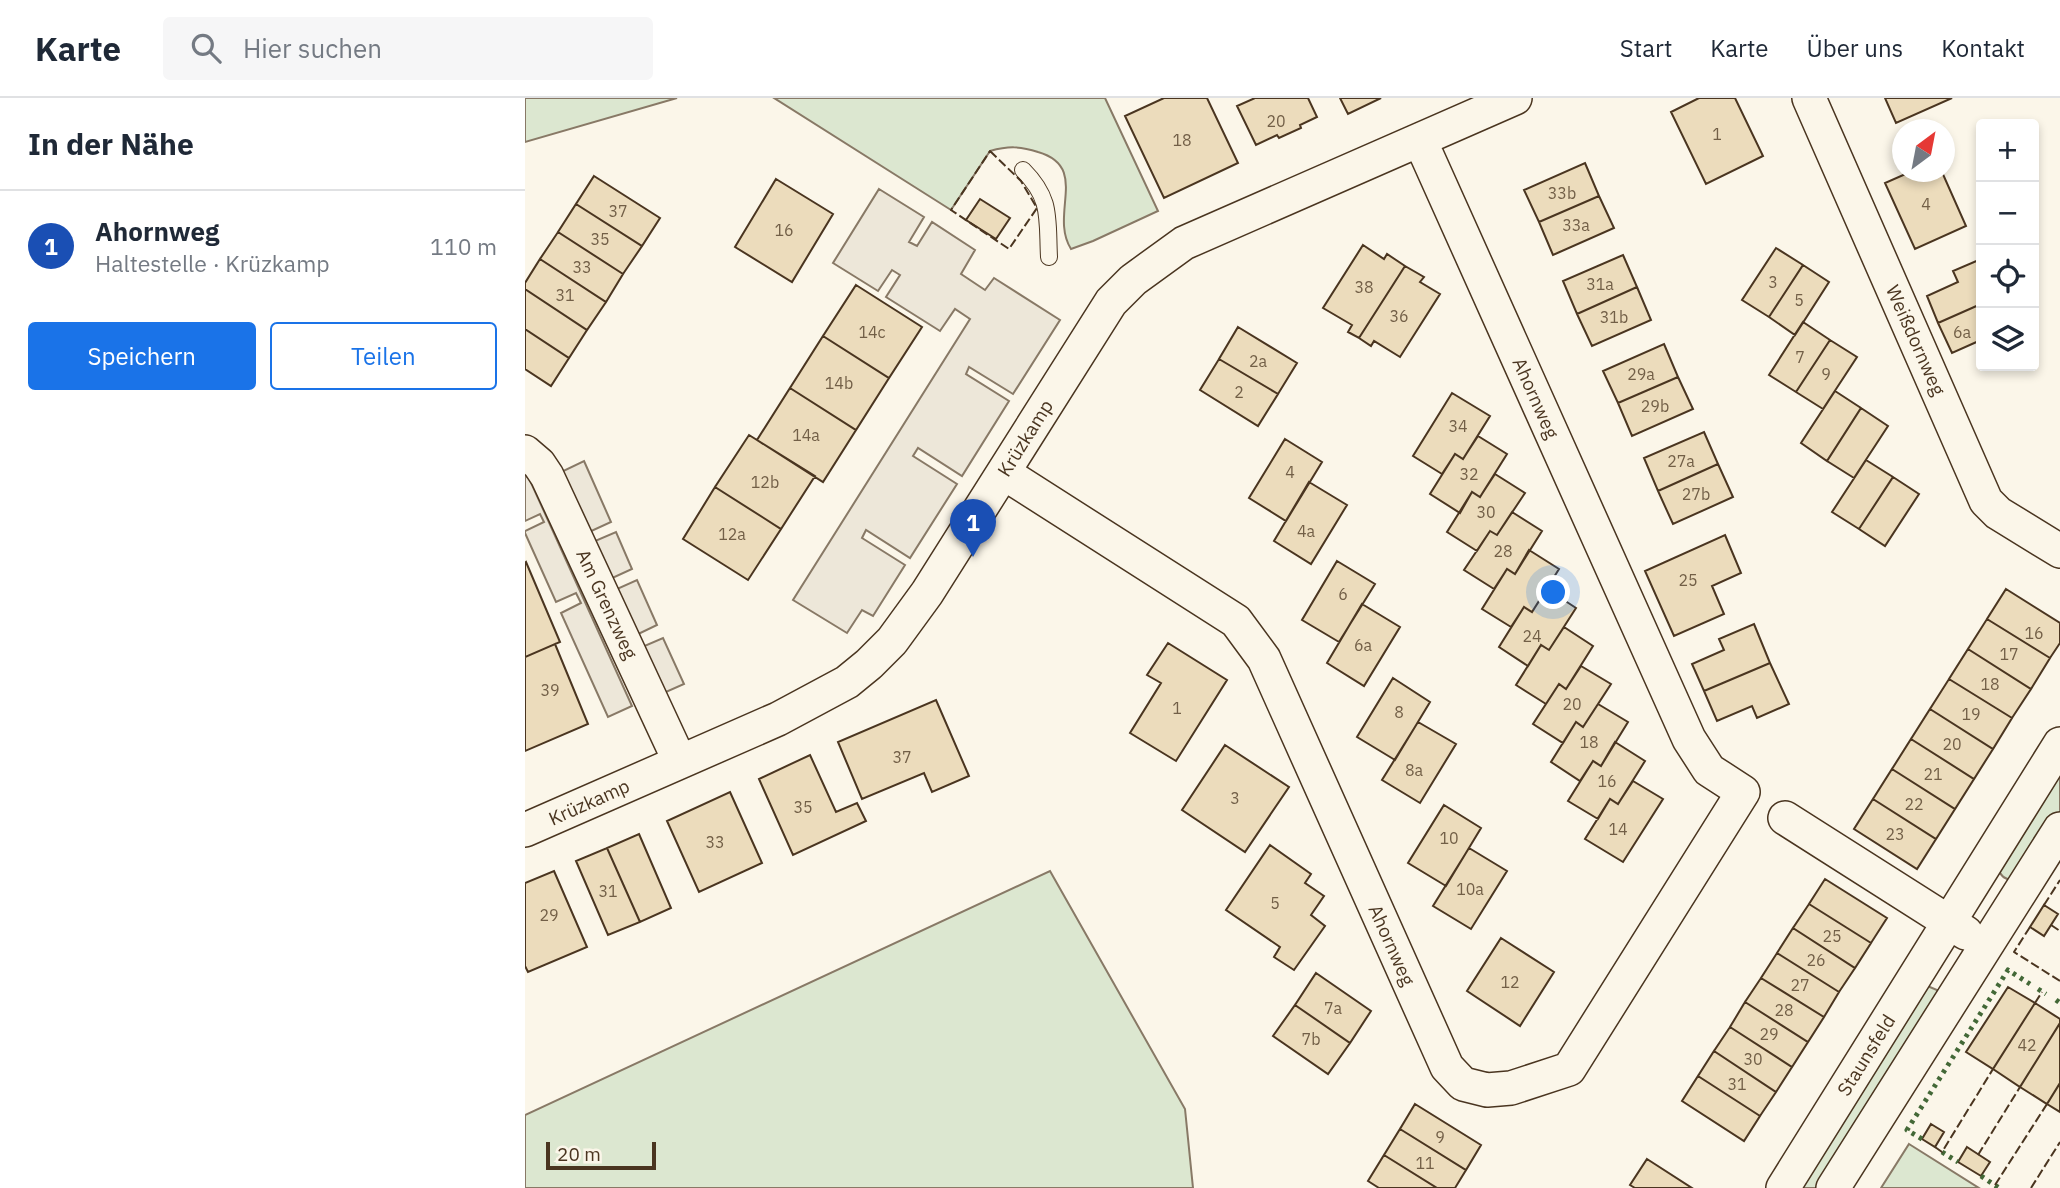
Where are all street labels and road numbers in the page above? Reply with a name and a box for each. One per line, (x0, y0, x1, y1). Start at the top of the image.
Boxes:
street label: Weißdornweg (1881, 281, 1951, 399)
street label: Ahornweg (1507, 354, 1565, 442)
street label: Krüzkamp (992, 395, 1058, 481)
street label: Am Grenzweg (571, 545, 643, 663)
street label: Krüzkamp (545, 774, 633, 830)
street label: Ahornweg (1363, 901, 1421, 989)
street label: Staunsfeld (1832, 1010, 1900, 1100)

